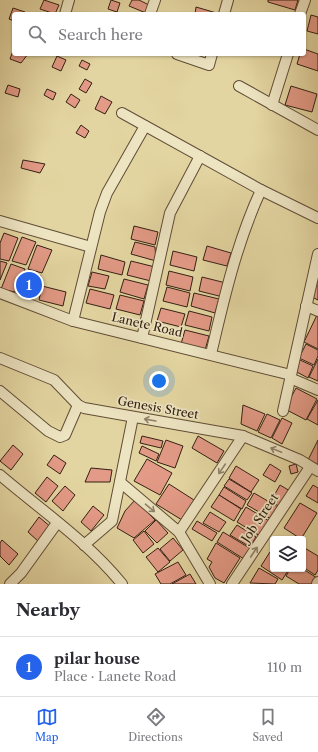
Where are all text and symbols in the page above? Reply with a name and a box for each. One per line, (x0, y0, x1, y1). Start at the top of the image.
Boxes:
search box (12, 12, 306, 56)
icon: search (26, 23, 48, 45)
text: Search here (58, 25, 143, 44)
pin: 1 (16, 270, 42, 300)
street label: Lanete Road (110, 309, 185, 340)
your location (149, 371, 169, 391)
street label: Genesis Street (116, 393, 200, 422)
one-way arrow (144, 416, 157, 424)
one-way arrow (270, 445, 282, 453)
one-way arrow (217, 463, 225, 475)
street label: Job Street (237, 490, 282, 547)
one-way arrow (145, 503, 155, 512)
map controls (270, 536, 306, 572)
button: layers (270, 536, 306, 572)
one-way arrow (250, 546, 258, 557)
text: Nearby (16, 600, 80, 620)
text: pilar house (54, 649, 140, 668)
text: 1 (26, 659, 32, 675)
text: 110 m (267, 659, 302, 675)
text: Place · Lanete Road (54, 668, 176, 684)
tab: Map (35, 706, 59, 744)
tab: Directions (128, 706, 183, 744)
tab: Saved (253, 706, 283, 744)

